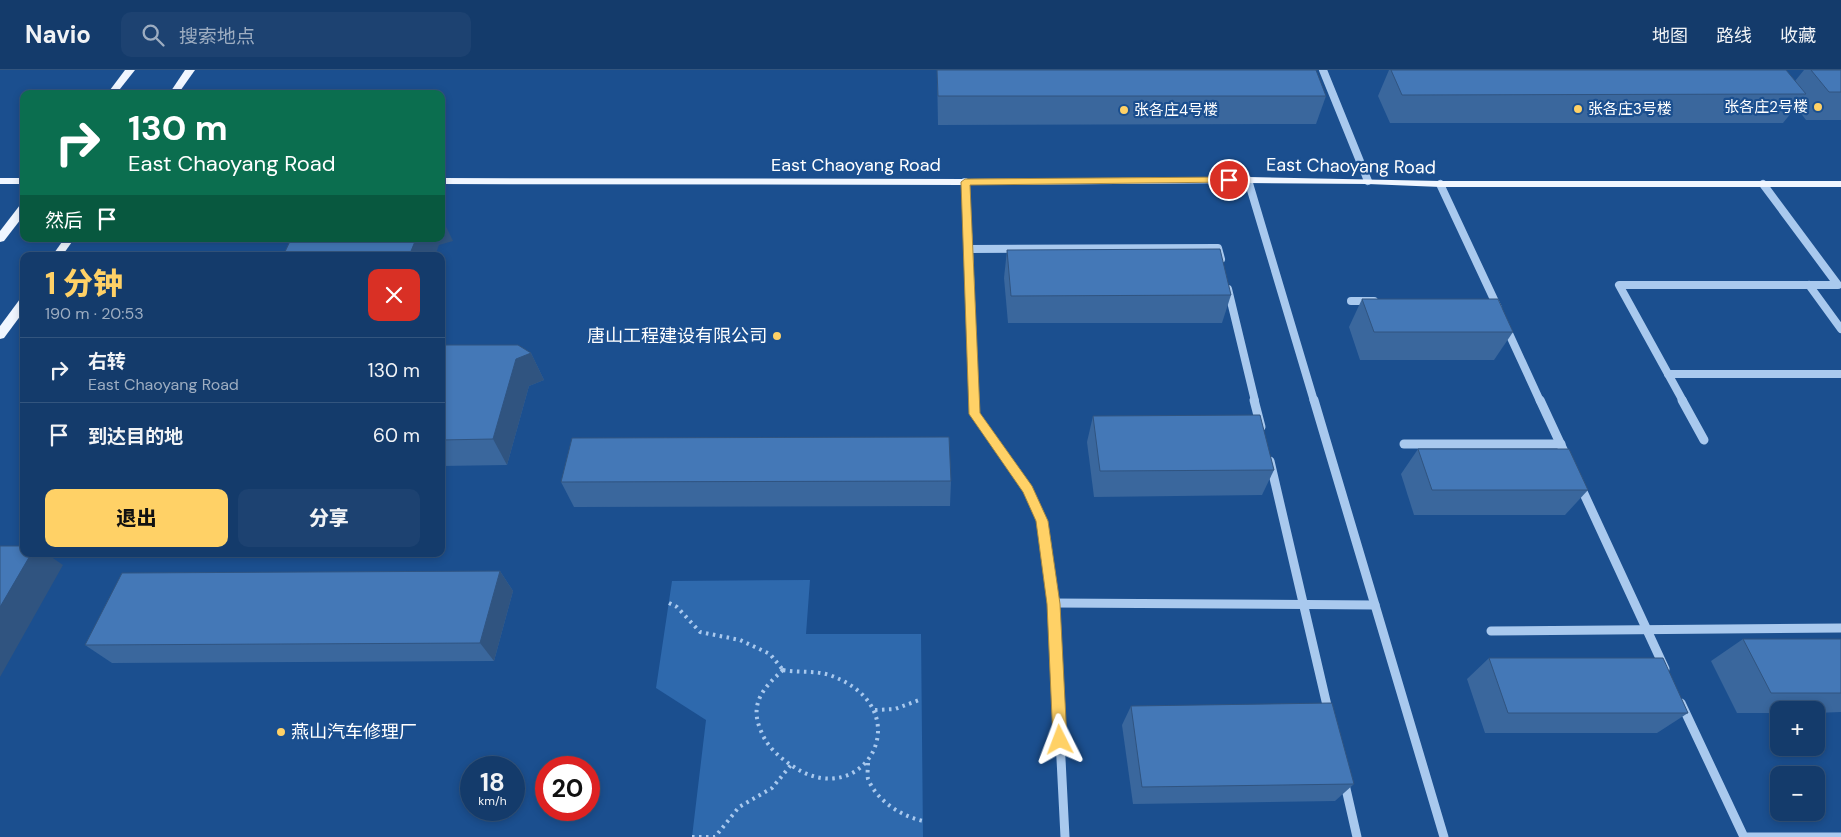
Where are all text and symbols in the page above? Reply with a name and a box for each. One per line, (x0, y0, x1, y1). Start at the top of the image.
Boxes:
search box (121, 12, 471, 57)
text: Navio (25, 19, 91, 50)
icon: search (139, 21, 167, 49)
text: 搜索地点 (179, 24, 255, 49)
text: 地图 (1652, 24, 1688, 48)
text: 路线 (1716, 24, 1752, 48)
text: 收藏 (1780, 24, 1816, 48)
place label: 张各庄2号楼 (1724, 97, 1808, 117)
place label: 张各庄3号楼 (1588, 99, 1672, 119)
place label: 张各庄4号楼 (1134, 100, 1218, 120)
marker: 张各庄2号楼 (1812, 101, 1824, 113)
marker: 张各庄3号楼 (1572, 103, 1584, 115)
marker: 张各庄4号楼 (1118, 104, 1130, 116)
text: 130 m (128, 105, 228, 151)
icon: right (45, 110, 110, 175)
text: East Chaoyang Road (128, 149, 335, 178)
street label: East Chaoyang Road (771, 153, 941, 177)
street label: East Chaoyang Road (1266, 153, 1436, 179)
pin (1208, 159, 1250, 201)
icon: arrive (1215, 166, 1243, 194)
icon: arrive (93, 205, 121, 233)
text: 然后 (45, 208, 83, 233)
text: 1 分钟 (45, 264, 123, 303)
button: close (368, 269, 420, 321)
text: 190 m · 20:53 (45, 303, 144, 324)
place label: 唐山工程建设有限公司 (587, 324, 767, 348)
marker: 唐山工程建设有限公司 (771, 330, 783, 342)
text: 右转 (88, 349, 126, 374)
icon: right (45, 356, 73, 384)
text: 130 m (368, 358, 420, 383)
text: East Chaoyang Road (88, 374, 239, 395)
icon: arrive (45, 421, 73, 449)
text: 60 m (373, 423, 420, 448)
text: 到达目的地 (88, 424, 183, 449)
button: 退出 (45, 489, 228, 547)
button: 分享 (238, 489, 420, 547)
map controls (1770, 701, 1825, 821)
button: + (1770, 701, 1825, 756)
position arrow (1033, 713, 1085, 765)
place label: 燕山汽车修理厂 (291, 720, 417, 744)
marker: 燕山汽车修理厂 (275, 726, 287, 738)
speed limit sign: 20 (535, 756, 600, 821)
text: 18 (480, 766, 505, 799)
button: − (1770, 766, 1825, 821)
text: km/h (478, 793, 507, 809)

